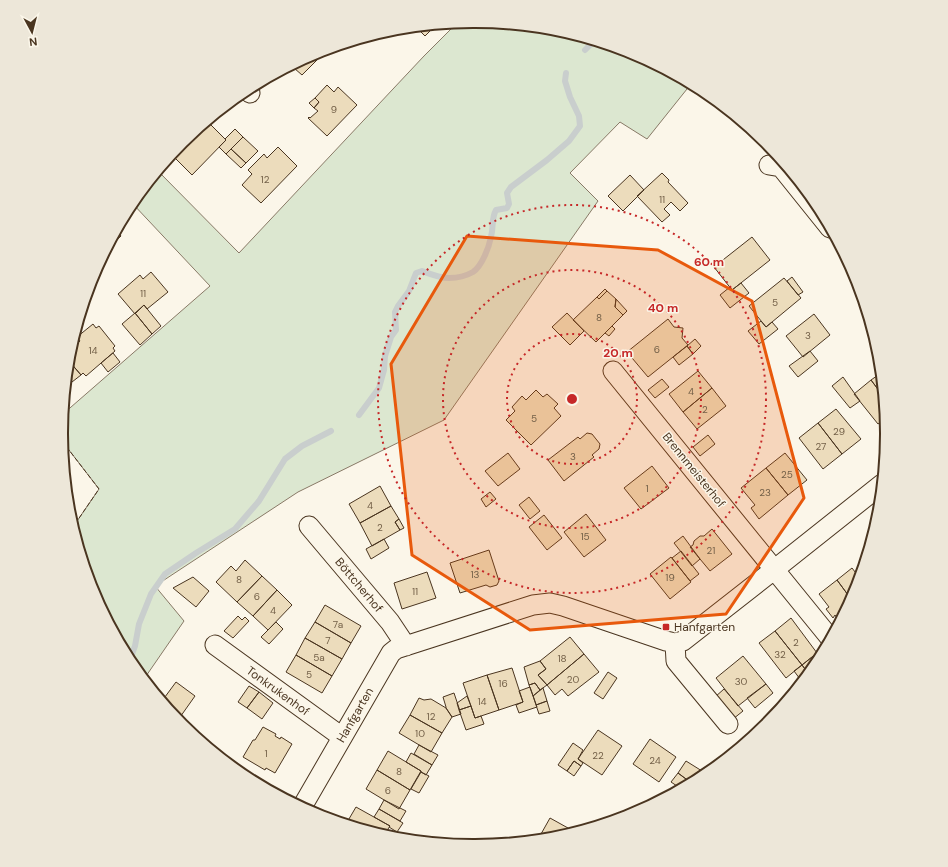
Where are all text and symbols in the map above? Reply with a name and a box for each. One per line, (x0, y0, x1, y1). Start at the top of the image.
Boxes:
north arrow (12, 12, 52, 52)
text: N (28, 34, 38, 49)
house number: 9 (331, 103, 337, 116)
house number: 12 (261, 173, 270, 186)
house number: 11 (659, 193, 665, 206)
text: 60 m (694, 254, 724, 270)
house number: 11 (140, 287, 146, 300)
house number: 5 (772, 296, 778, 309)
text: 40 m (648, 300, 678, 316)
house number: 8 (596, 311, 602, 324)
house number: 3 (805, 329, 811, 342)
house number: 6 (654, 343, 660, 356)
house number: 14 (88, 344, 98, 357)
text: 20 m (603, 345, 633, 361)
house number: 4 (688, 385, 694, 398)
centre of rings (565, 392, 579, 406)
house number: 2 (702, 403, 708, 416)
house number: 5 (531, 412, 537, 425)
house number: 29 (833, 425, 845, 438)
street label: Brennmeisterhof (659, 429, 729, 511)
house number: 27 (816, 440, 826, 453)
house number: 3 (570, 450, 576, 463)
house number: 25 (781, 468, 793, 481)
house number: 1 (645, 482, 649, 495)
house number: 23 (759, 486, 771, 499)
house number: 4 (367, 499, 373, 512)
house number: 2 (377, 521, 383, 534)
house number: 15 (580, 530, 590, 543)
house number: 21 (707, 544, 715, 557)
street label: Böttcherhof (332, 554, 386, 616)
house number: 13 (470, 568, 480, 581)
house number: 19 (665, 571, 675, 584)
house number: 8 (236, 573, 242, 586)
house number: 11 (412, 585, 418, 598)
house number: 6 (254, 590, 260, 603)
house number: 4 (270, 604, 276, 617)
house number: 7a (333, 618, 343, 631)
place label: Hanfgarten (674, 619, 735, 635)
marker: Hanfgarten (661, 622, 671, 632)
house number: 7 (325, 634, 331, 647)
house number: 2 (793, 636, 799, 649)
house number: 32 (774, 648, 786, 661)
house number: 5a (313, 651, 325, 664)
house number: 18 (557, 652, 567, 665)
street label: Tonkrukenhof (243, 663, 313, 719)
house number: 5 (306, 668, 312, 681)
house number: 20 (567, 673, 579, 686)
house number: 30 (735, 675, 748, 688)
house number: 16 (498, 677, 508, 690)
street label: Hanfgarten (333, 684, 377, 745)
house number: 14 (477, 695, 487, 708)
house number: 12 (427, 710, 436, 723)
house number: 10 (415, 727, 425, 740)
house number: 1 (264, 747, 268, 760)
house number: 22 (592, 749, 604, 762)
house number: 24 (649, 754, 661, 767)
house number: 8 (396, 765, 402, 778)
house number: 6 (385, 784, 391, 797)

